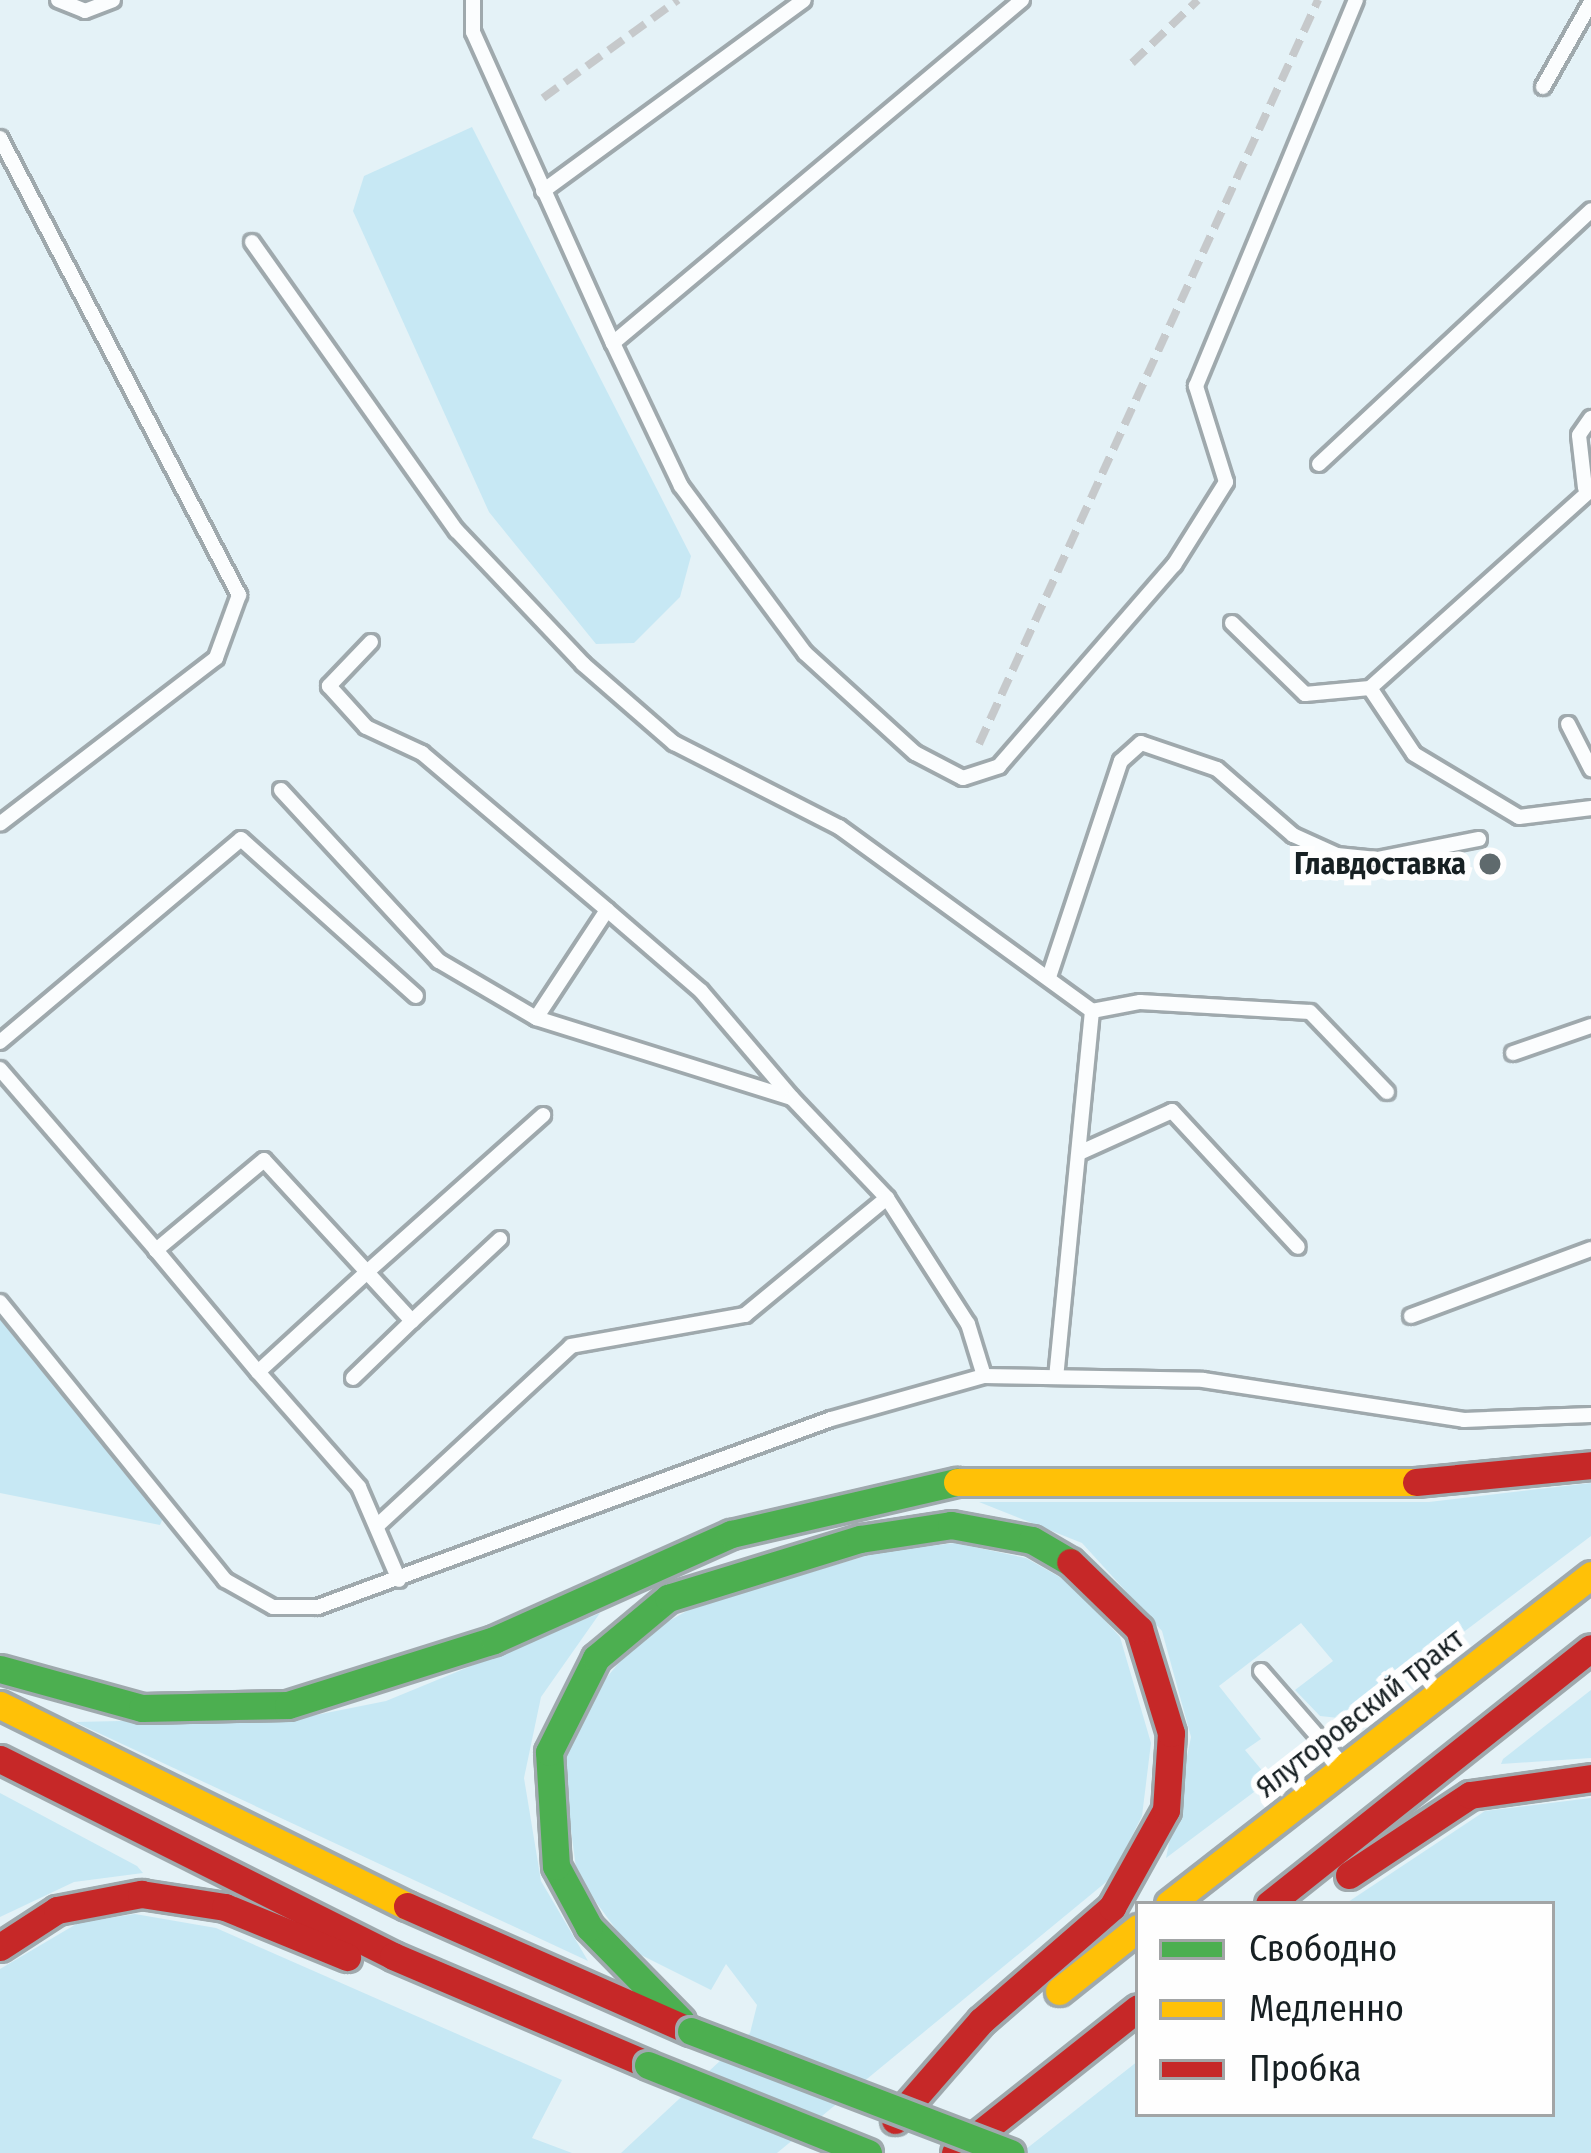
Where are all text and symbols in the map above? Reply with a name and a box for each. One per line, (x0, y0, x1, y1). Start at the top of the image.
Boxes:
place label: Главдоставка (1294, 846, 1466, 882)
marker: Главдоставка (1477, 851, 1503, 877)
street label: Ялуторовский тракт (1249, 1621, 1471, 1805)
legend (1135, 1901, 1555, 2117)
text: Свободно (1249, 1927, 1397, 1971)
text: Медленно (1249, 1987, 1404, 2031)
text: Пробка (1249, 2047, 1361, 2091)

